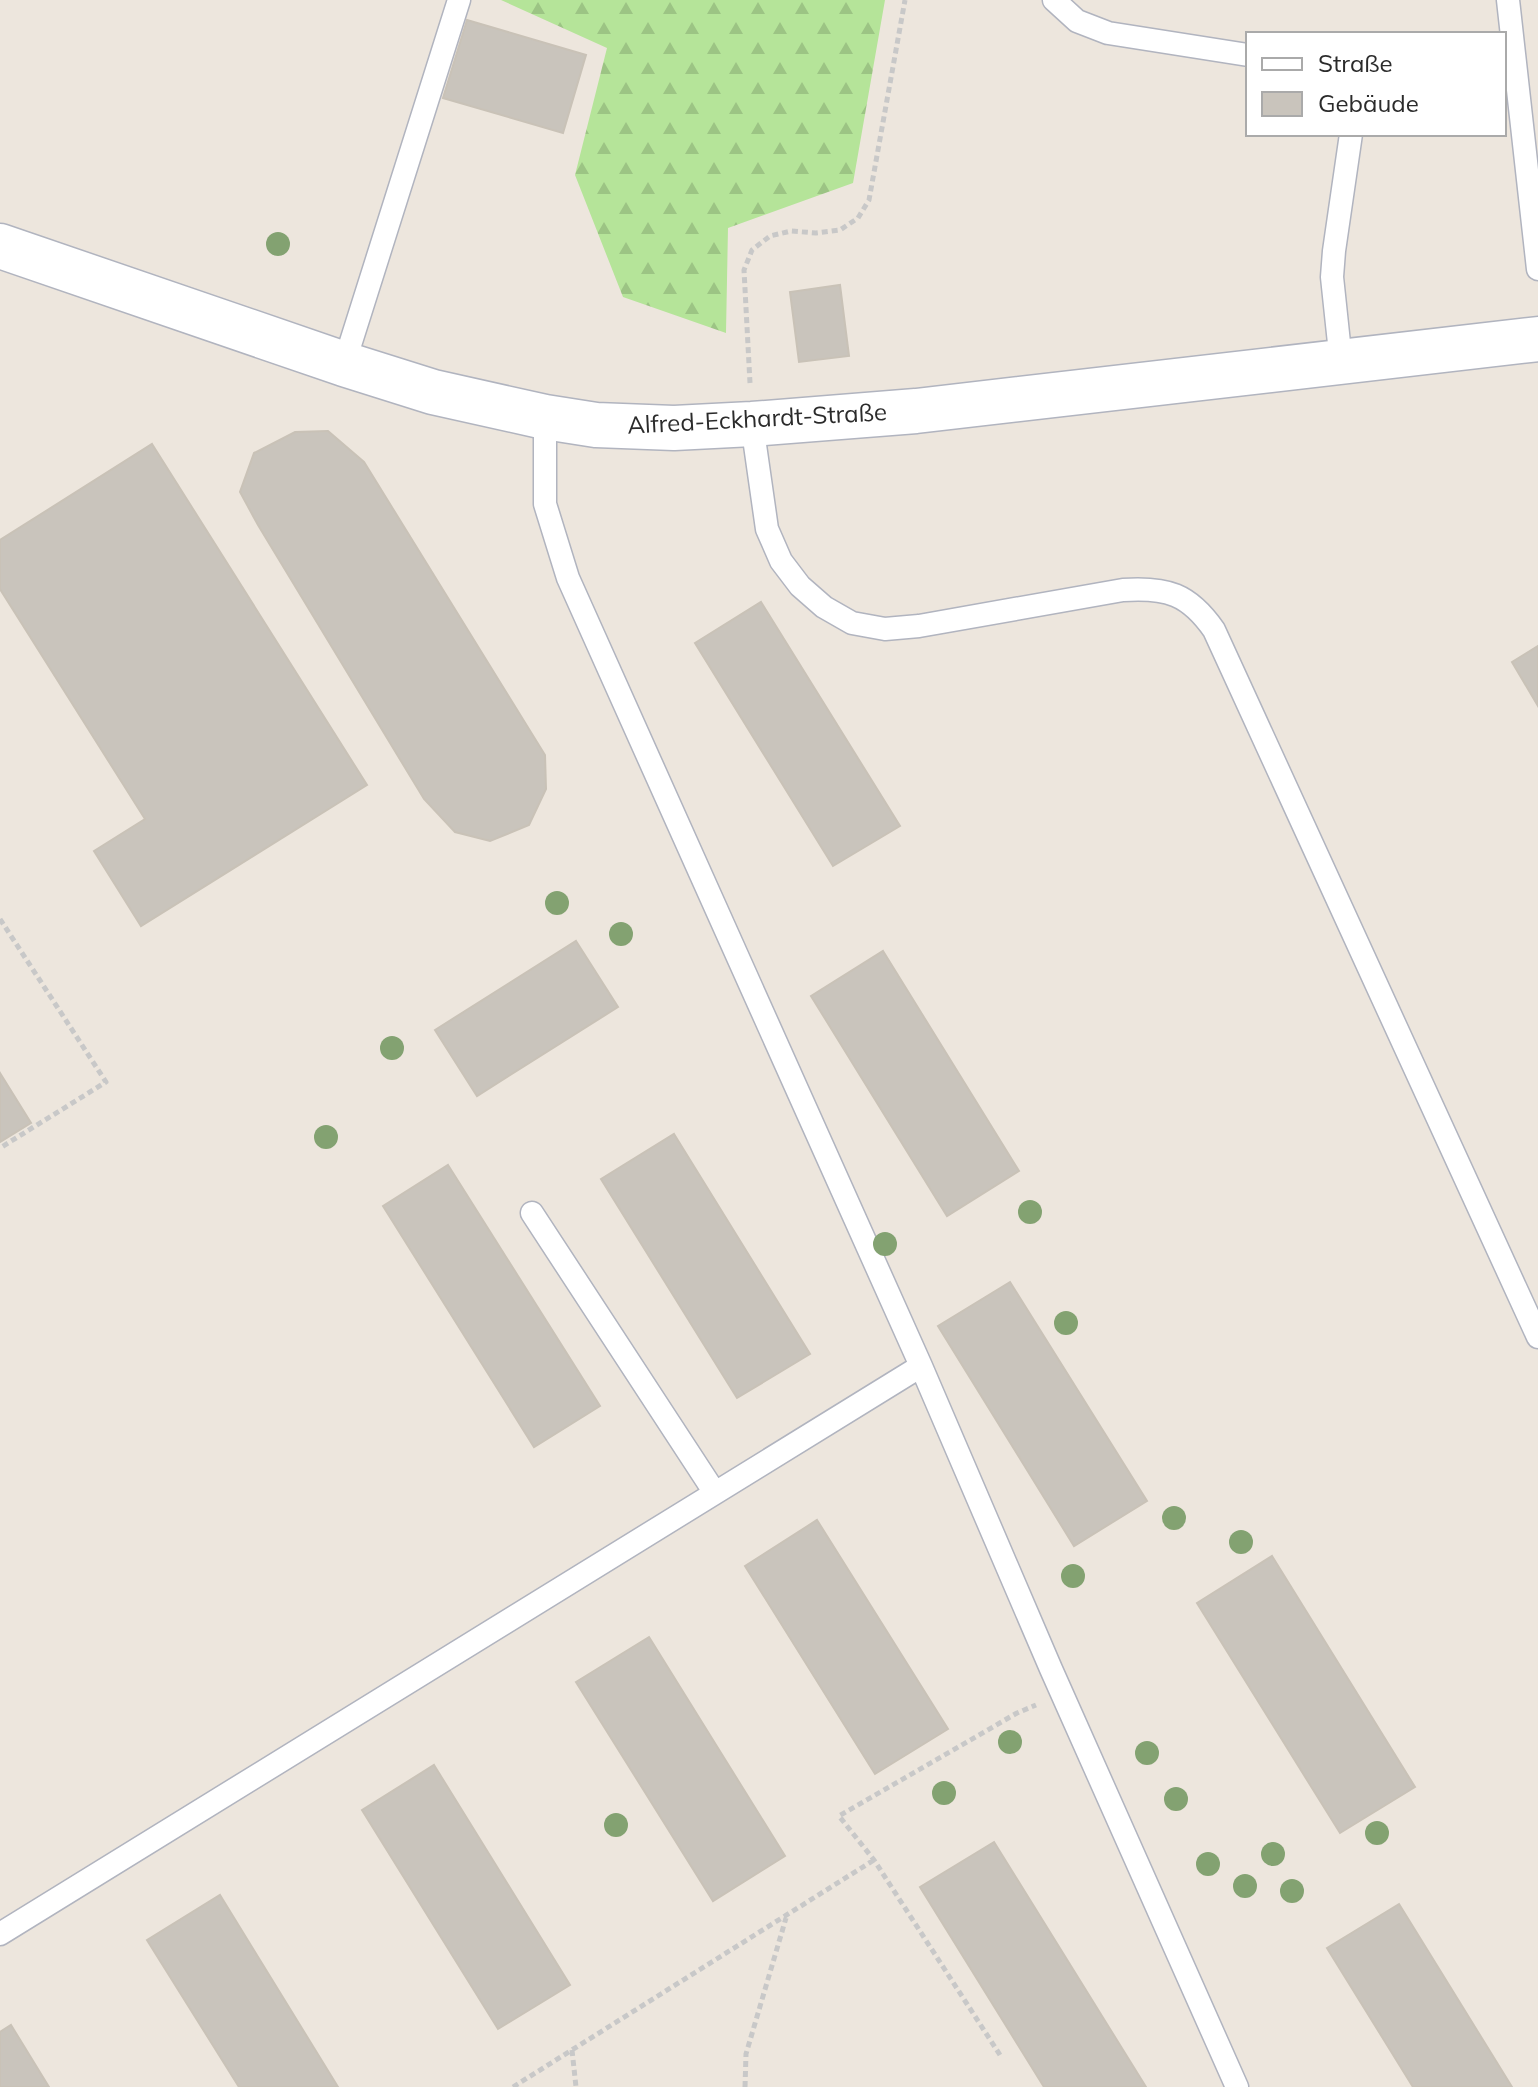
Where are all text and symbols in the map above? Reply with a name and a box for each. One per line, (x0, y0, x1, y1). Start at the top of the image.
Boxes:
legend (1246, 32, 1506, 136)
text: Straße (1318, 48, 1393, 78)
text: Gebäude (1318, 88, 1419, 118)
street label: Alfred-Eckhardt-Straße (626, 396, 888, 440)

